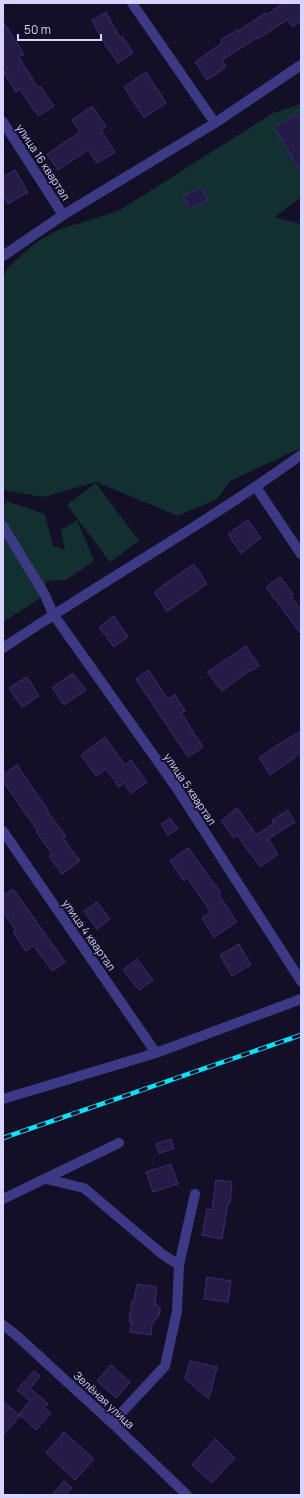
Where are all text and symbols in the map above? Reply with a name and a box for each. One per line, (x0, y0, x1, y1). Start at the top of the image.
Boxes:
scale bar (18, 16, 101, 42)
text: 50 m (24, 21, 51, 38)
street label: улица 16 квартал (13, 121, 74, 203)
street label: улица 5 квартал (161, 750, 220, 828)
street label: улица 4 квартал (59, 896, 120, 973)
street label: Зелёная улица (71, 1368, 138, 1432)

